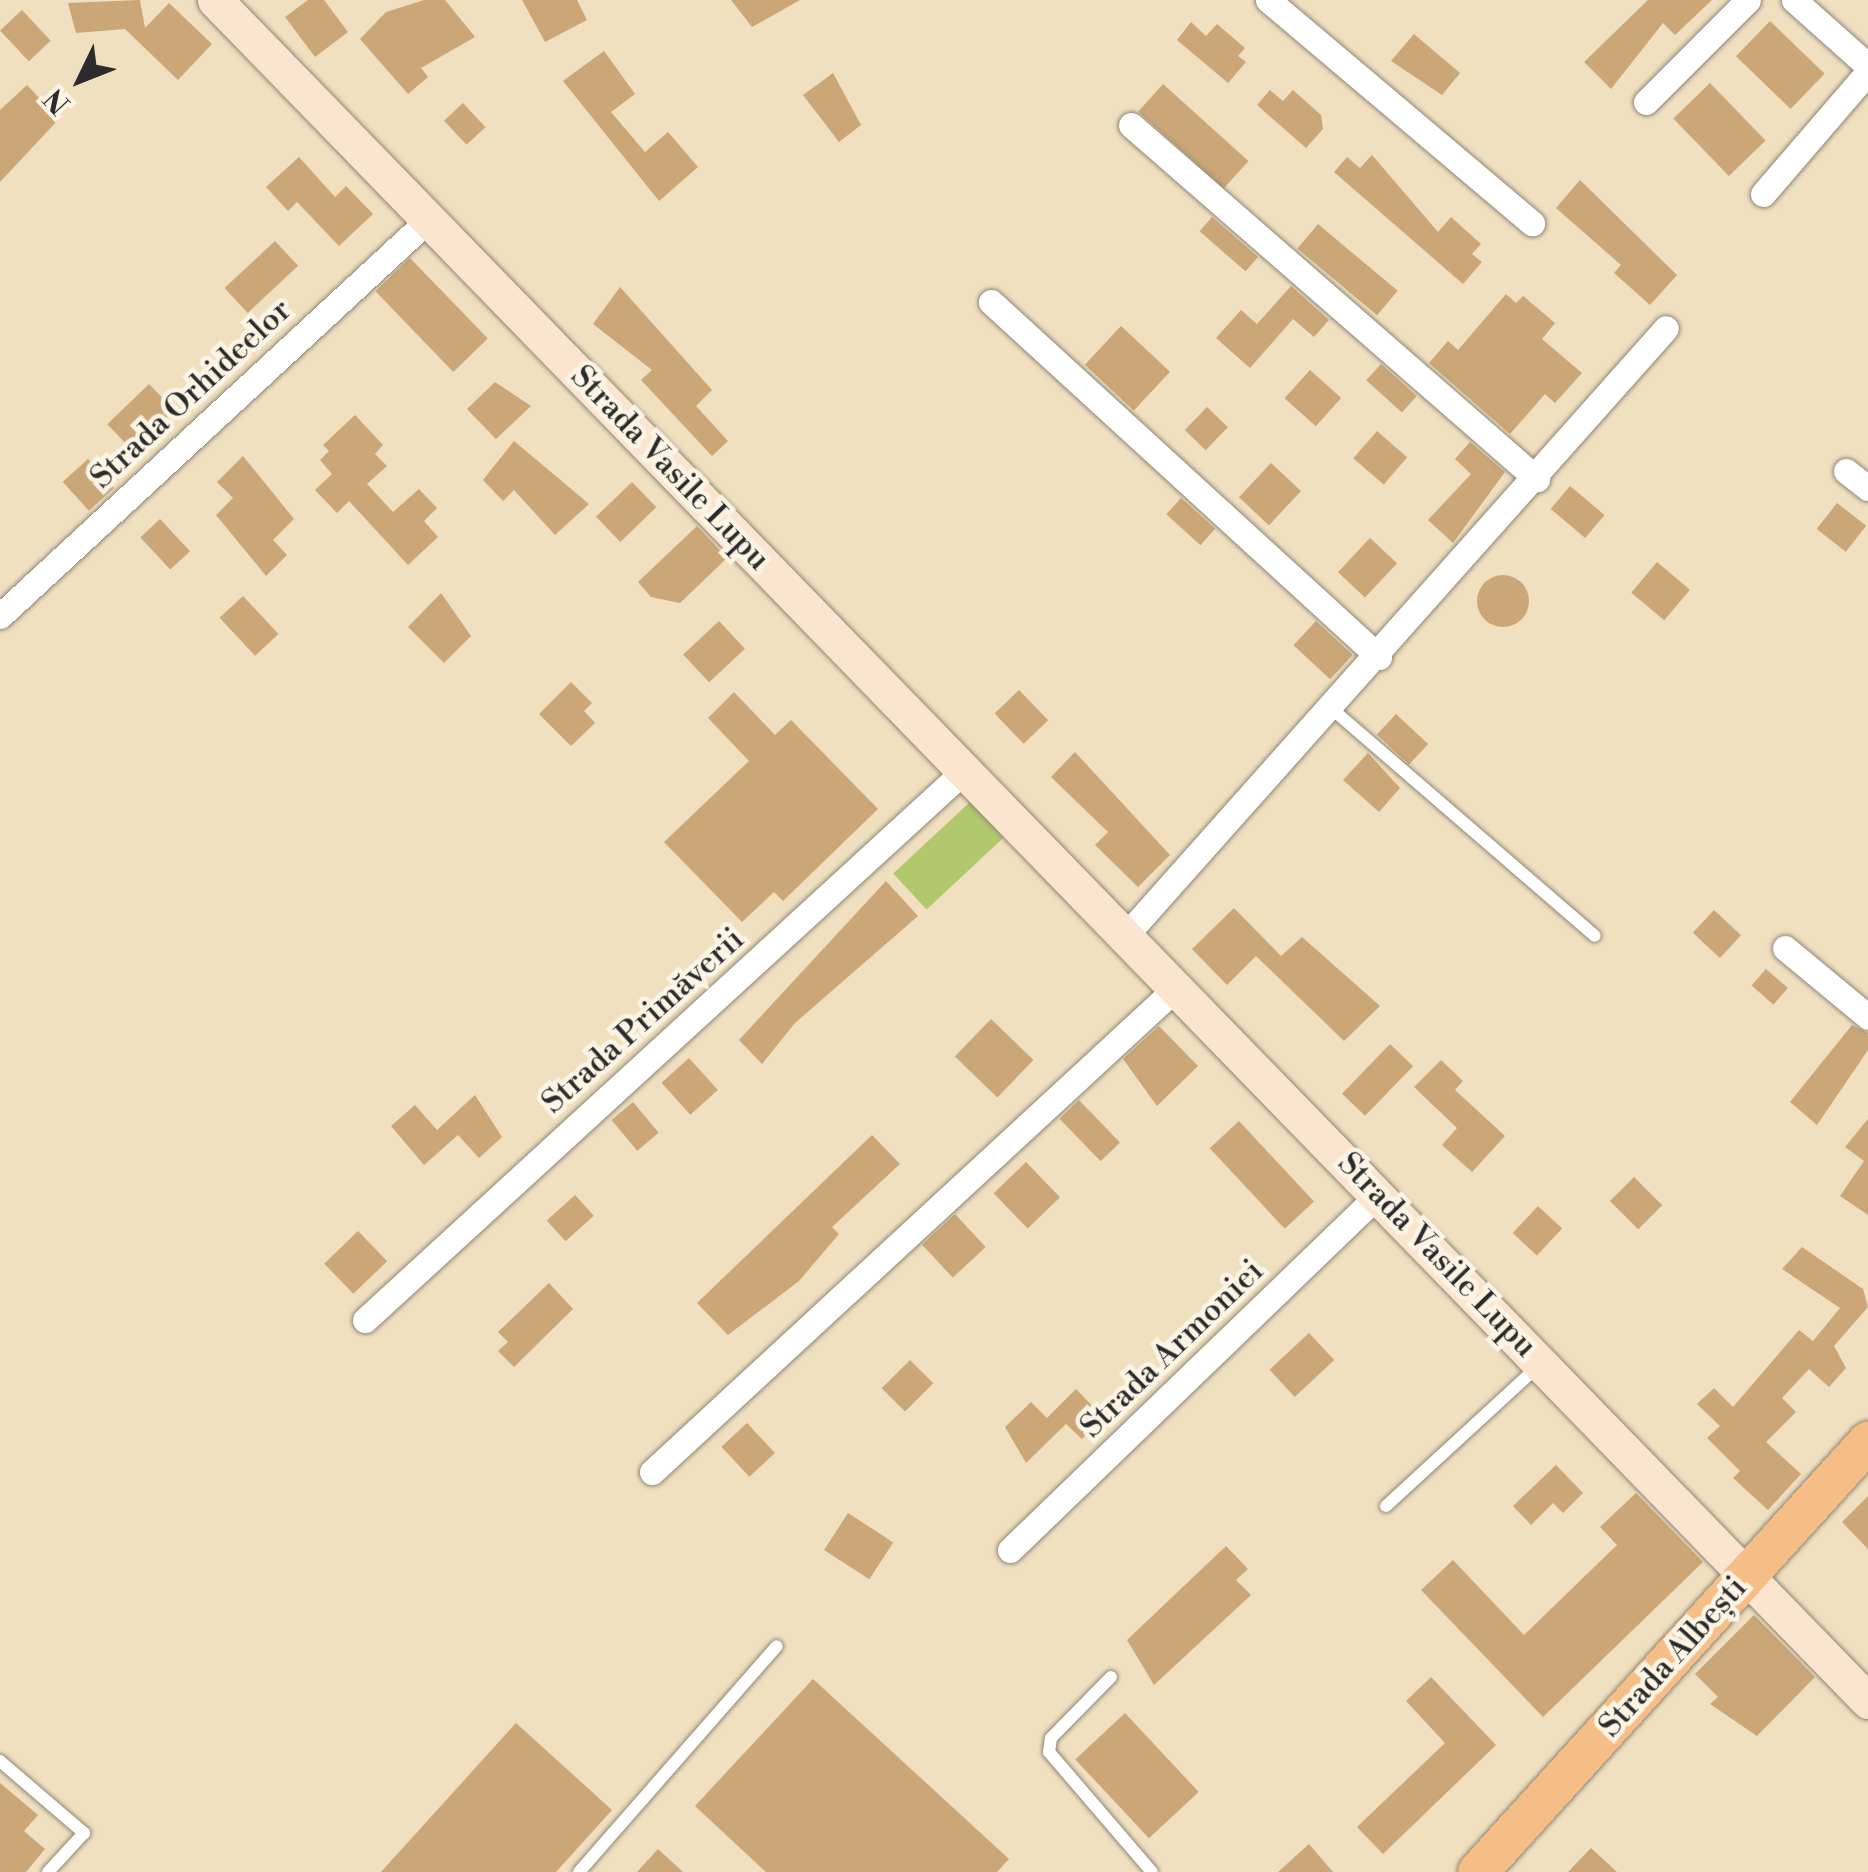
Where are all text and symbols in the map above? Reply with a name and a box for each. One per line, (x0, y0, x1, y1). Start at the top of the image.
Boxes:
north arrow (30, 30, 130, 130)
text: N (37, 81, 78, 121)
street label: Strada Orhideelor (83, 291, 299, 497)
street label: Strada Vasile Lupu (562, 358, 778, 578)
street label: Strada Primăverii (534, 920, 752, 1122)
street label: Strada Vasile Lupu (1329, 1145, 1545, 1365)
street label: Strada Armoniei (1073, 1252, 1271, 1446)
street label: Strada Albești (1591, 1569, 1755, 1745)

